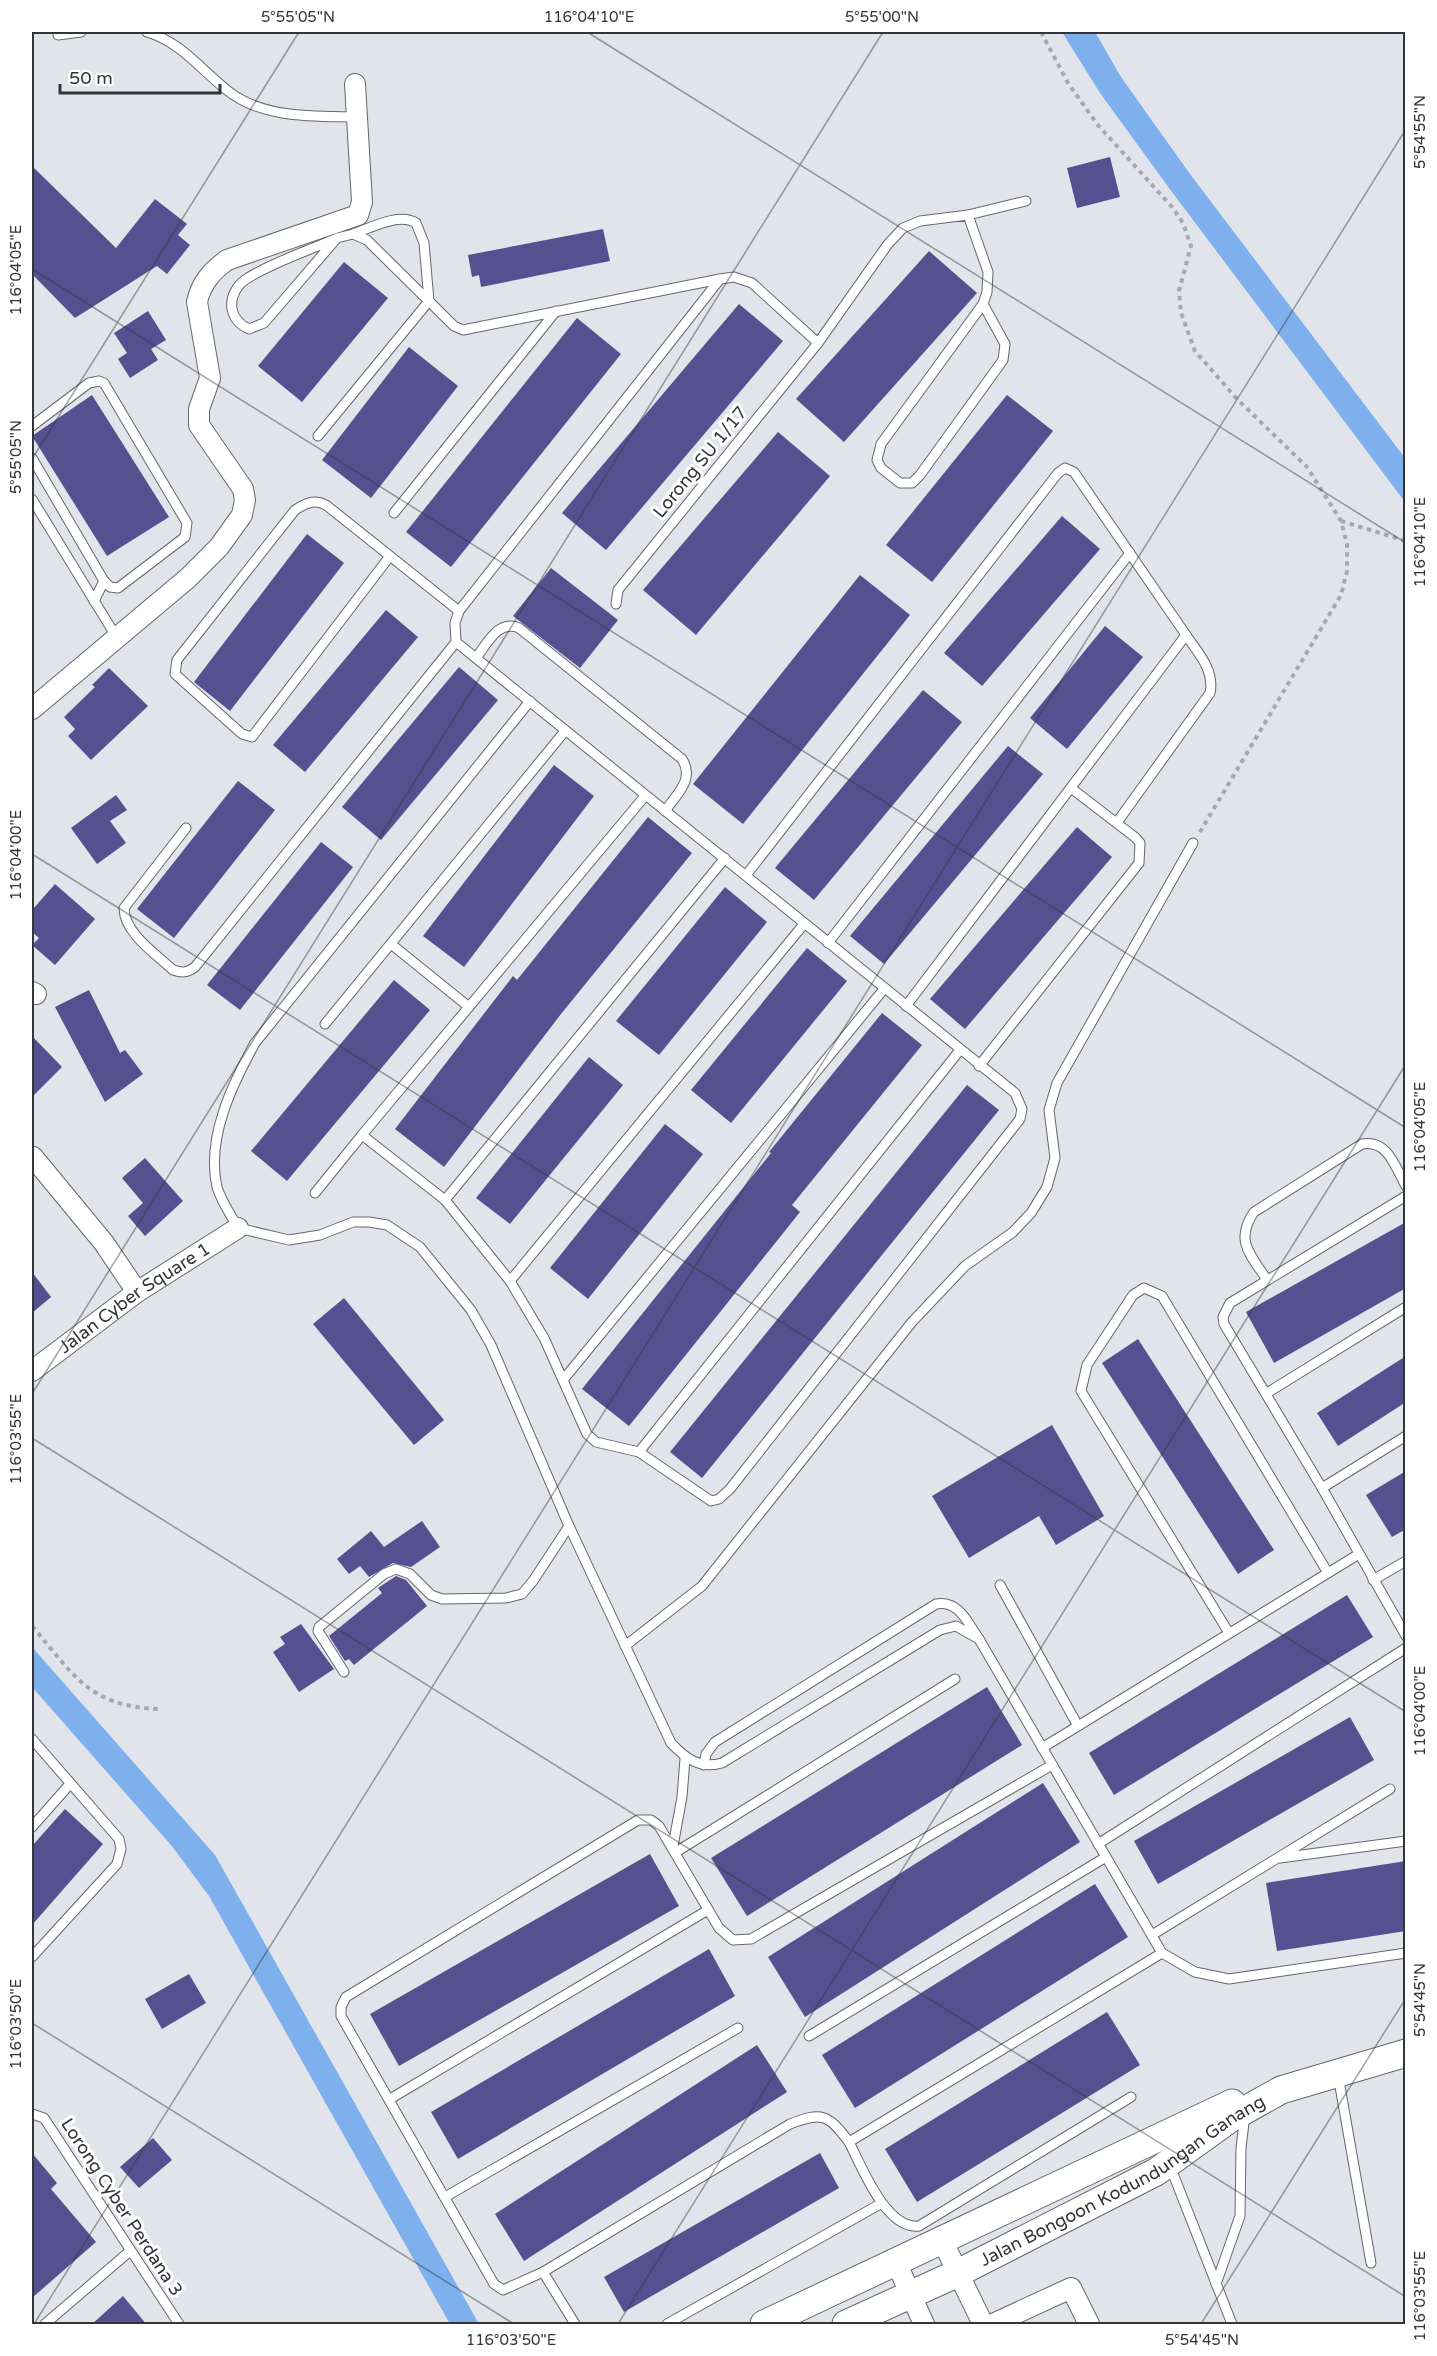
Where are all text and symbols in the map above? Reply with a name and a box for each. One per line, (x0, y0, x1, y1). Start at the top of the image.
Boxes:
text: 5°55'05"N (261, 8, 335, 26)
text: 116°04'10"E (544, 8, 634, 26)
text: 5°55'00"N (845, 8, 919, 26)
scale bar (60, 57, 220, 95)
text: 50 m (69, 67, 113, 89)
text: 5°54'55"N (1411, 95, 1429, 169)
text: 116°04'05"E (7, 225, 25, 315)
street label: Lorong SU 1/17 (648, 402, 752, 522)
text: 5°55'05"N (7, 420, 25, 494)
text: 116°04'10"E (1411, 497, 1429, 587)
text: 116°04'00"E (7, 810, 25, 900)
text: 116°04'05"E (1411, 1082, 1429, 1172)
street label: Jalan Cyber Square 1 (54, 1238, 214, 1358)
text: 116°03'55"E (7, 1394, 25, 1484)
text: 116°04'00"E (1411, 1666, 1429, 1756)
text: 5°54'45"N (1411, 1963, 1429, 2037)
text: 116°03'50"E (7, 1979, 25, 2069)
street label: Jalan Bongoon Kodundungan Ganang (976, 2090, 1269, 2271)
street label: Lorong Cyber Perdana 3 (56, 2114, 188, 2300)
text: 116°03'55"E (1411, 2251, 1429, 2341)
text: 116°03'50"E (466, 2331, 556, 2349)
text: 5°54'45"N (1165, 2331, 1239, 2349)

